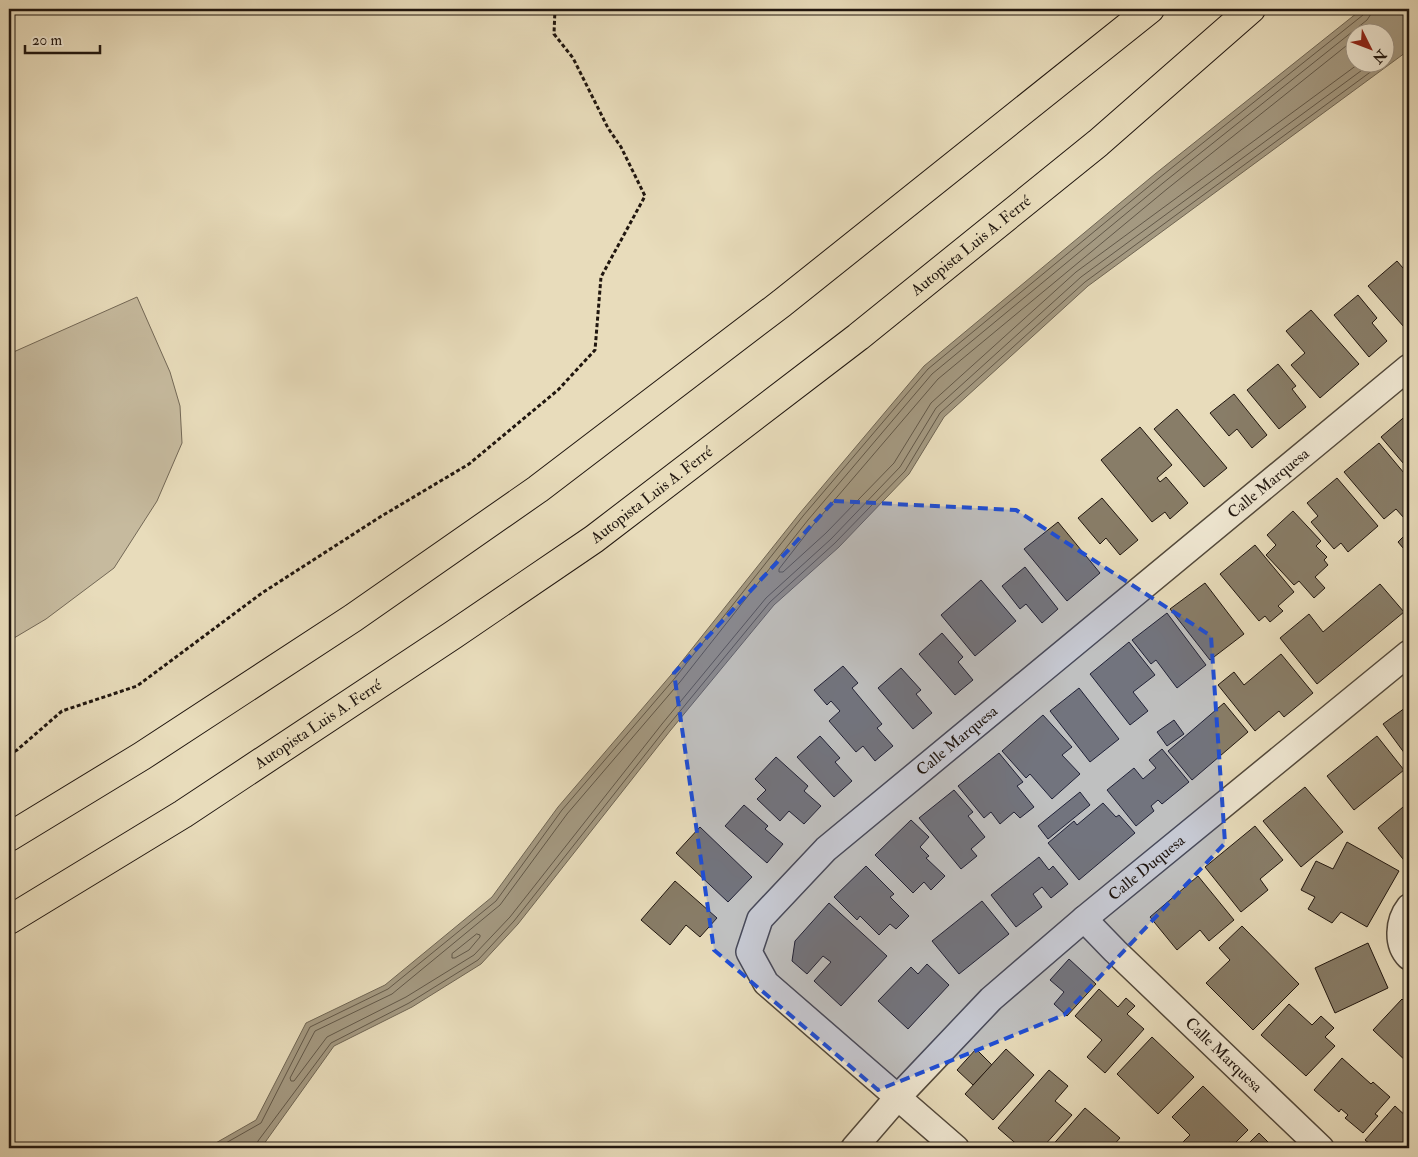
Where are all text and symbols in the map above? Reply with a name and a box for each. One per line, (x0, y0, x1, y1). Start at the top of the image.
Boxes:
scale bar (25, 22, 100, 54)
north arrow (1346, 22, 1396, 72)
text: 20 m (32, 31, 62, 50)
text: N (1368, 45, 1390, 67)
street label: Autopista Luis A. Ferré (906, 191, 1035, 301)
street label: Autopista Luis A. Ferré (586, 441, 717, 549)
street label: Calle Marquesa (1224, 443, 1314, 523)
street label: Autopista Luis A. Ferré (250, 675, 386, 774)
street label: Calle Marquesa (912, 701, 1002, 780)
street label: Calle Duquesa (1104, 830, 1189, 905)
street label: Calle Marquesa (1181, 1013, 1267, 1097)

